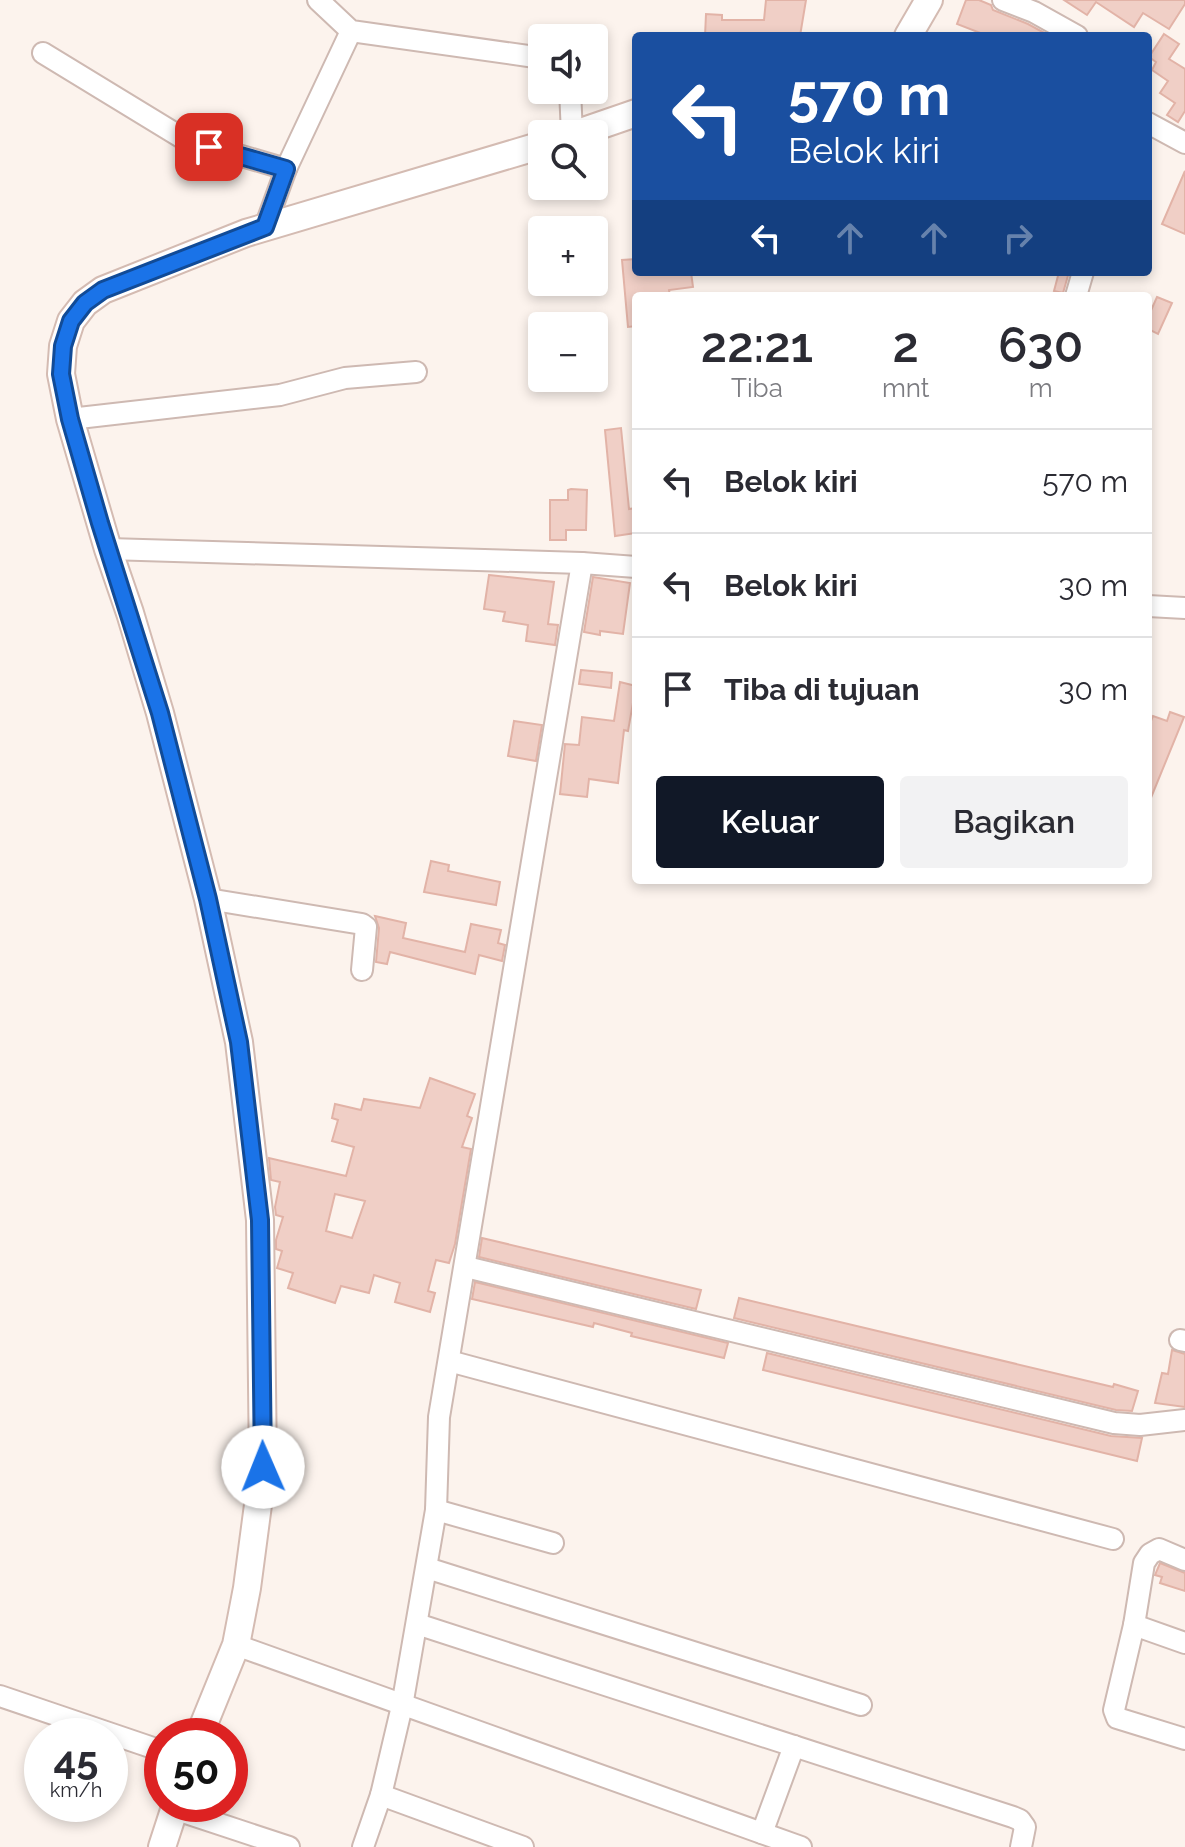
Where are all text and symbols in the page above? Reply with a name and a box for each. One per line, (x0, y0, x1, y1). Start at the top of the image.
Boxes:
map controls (528, 24, 608, 392)
button: sound (528, 24, 608, 104)
text: 570 m (788, 62, 950, 128)
icon: left (656, 64, 760, 168)
pin (175, 113, 243, 181)
button: search (528, 120, 608, 200)
icon: arrive (187, 125, 231, 169)
text: Belok kiri (788, 129, 940, 171)
button: + (528, 216, 608, 296)
icon: left (744, 216, 788, 260)
icon: ahead (828, 216, 872, 260)
icon: ahead (912, 216, 956, 260)
icon: right (996, 216, 1040, 260)
button: − (528, 312, 608, 392)
text: 22:21 (701, 317, 813, 373)
text: 2 (893, 317, 919, 373)
text: 630 (998, 317, 1083, 373)
text: Tiba (731, 373, 783, 403)
text: mnt (882, 373, 930, 403)
text: m (1029, 373, 1053, 403)
icon: left (656, 459, 700, 503)
text: Belok kiri (724, 464, 858, 499)
text: 570 m (1042, 464, 1128, 499)
icon: left (656, 563, 700, 607)
text: Belok kiri (724, 568, 858, 603)
text: 30 m (1058, 568, 1128, 603)
icon: arrive (656, 667, 700, 711)
text: Tiba di tujuan (724, 672, 920, 707)
text: 30 m (1058, 672, 1128, 707)
button: Keluar (656, 776, 884, 868)
button: Bagikan (900, 776, 1128, 868)
position arrow (221, 1425, 305, 1509)
speed limit sign: 50 (144, 1718, 248, 1822)
text: 45 (53, 1736, 98, 1783)
text: km/h (50, 1778, 102, 1802)

